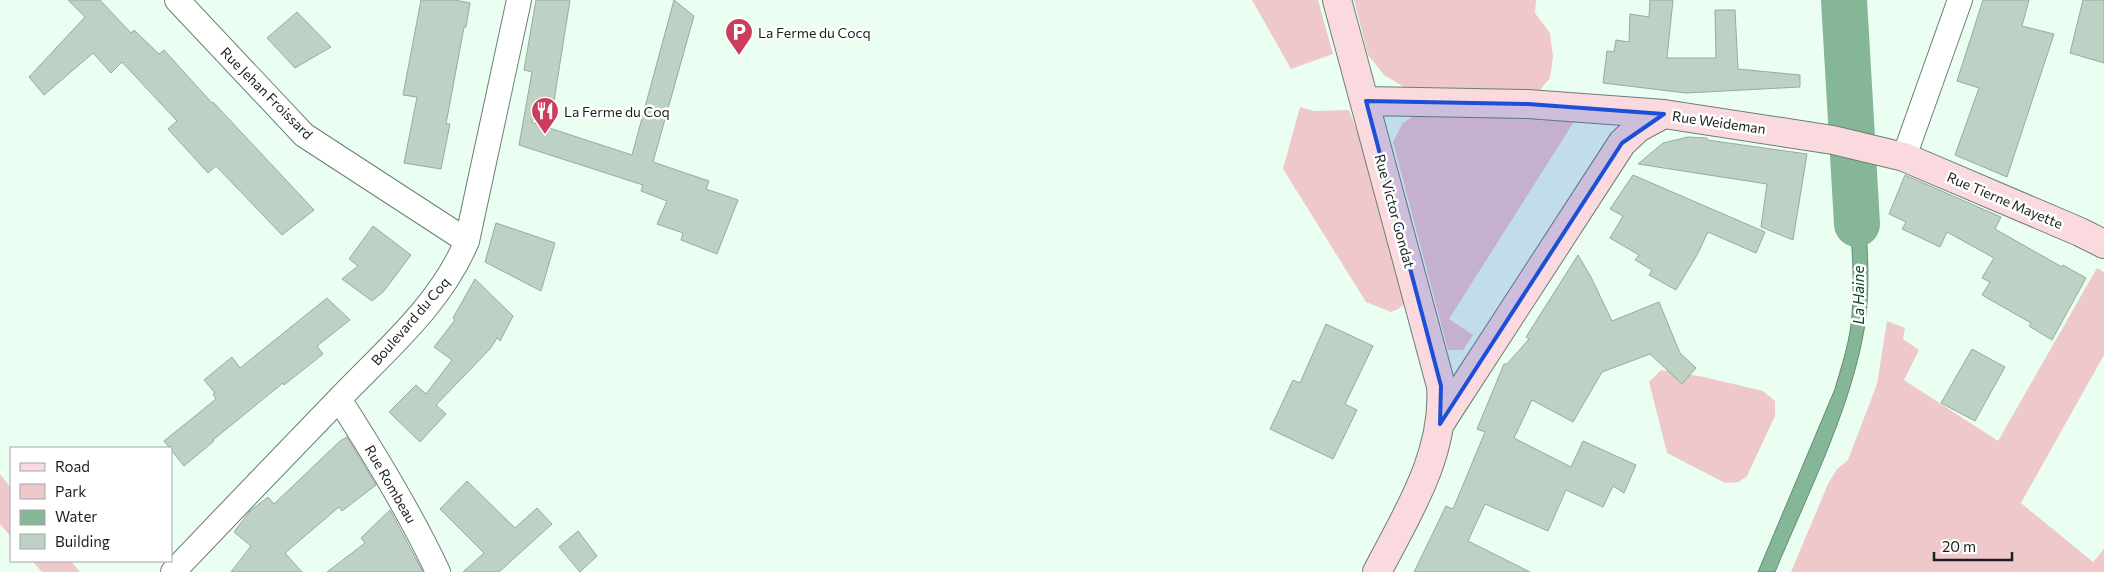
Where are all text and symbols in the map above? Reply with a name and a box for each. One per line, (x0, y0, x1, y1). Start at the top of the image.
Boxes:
parking icon: La Ferme du Cocq (724, 17, 754, 56)
place label: La Ferme du Cocq (758, 24, 871, 41)
street label: Rue Jehan Froissard (217, 43, 317, 143)
restaurant icon: La Ferme du Coq (530, 96, 560, 135)
place label: La Ferme du Coq (564, 103, 670, 120)
street label: Rue Weideman (1671, 107, 1767, 137)
street label: Rue Victor Gondat (1372, 152, 1418, 270)
street label: Rue Tierne Mayette (1944, 168, 2066, 232)
water label: La Haine (1849, 266, 1867, 324)
street label: Boulevard du Coq (367, 273, 453, 369)
street label: Rue Rombeau (362, 442, 420, 526)
legend (10, 447, 172, 562)
text: Road (55, 457, 90, 475)
text: Park (55, 482, 86, 500)
text: Water (55, 507, 97, 525)
scale bar (1934, 530, 2012, 562)
text: Building (55, 532, 110, 550)
text: 20 m (1942, 537, 1976, 555)

